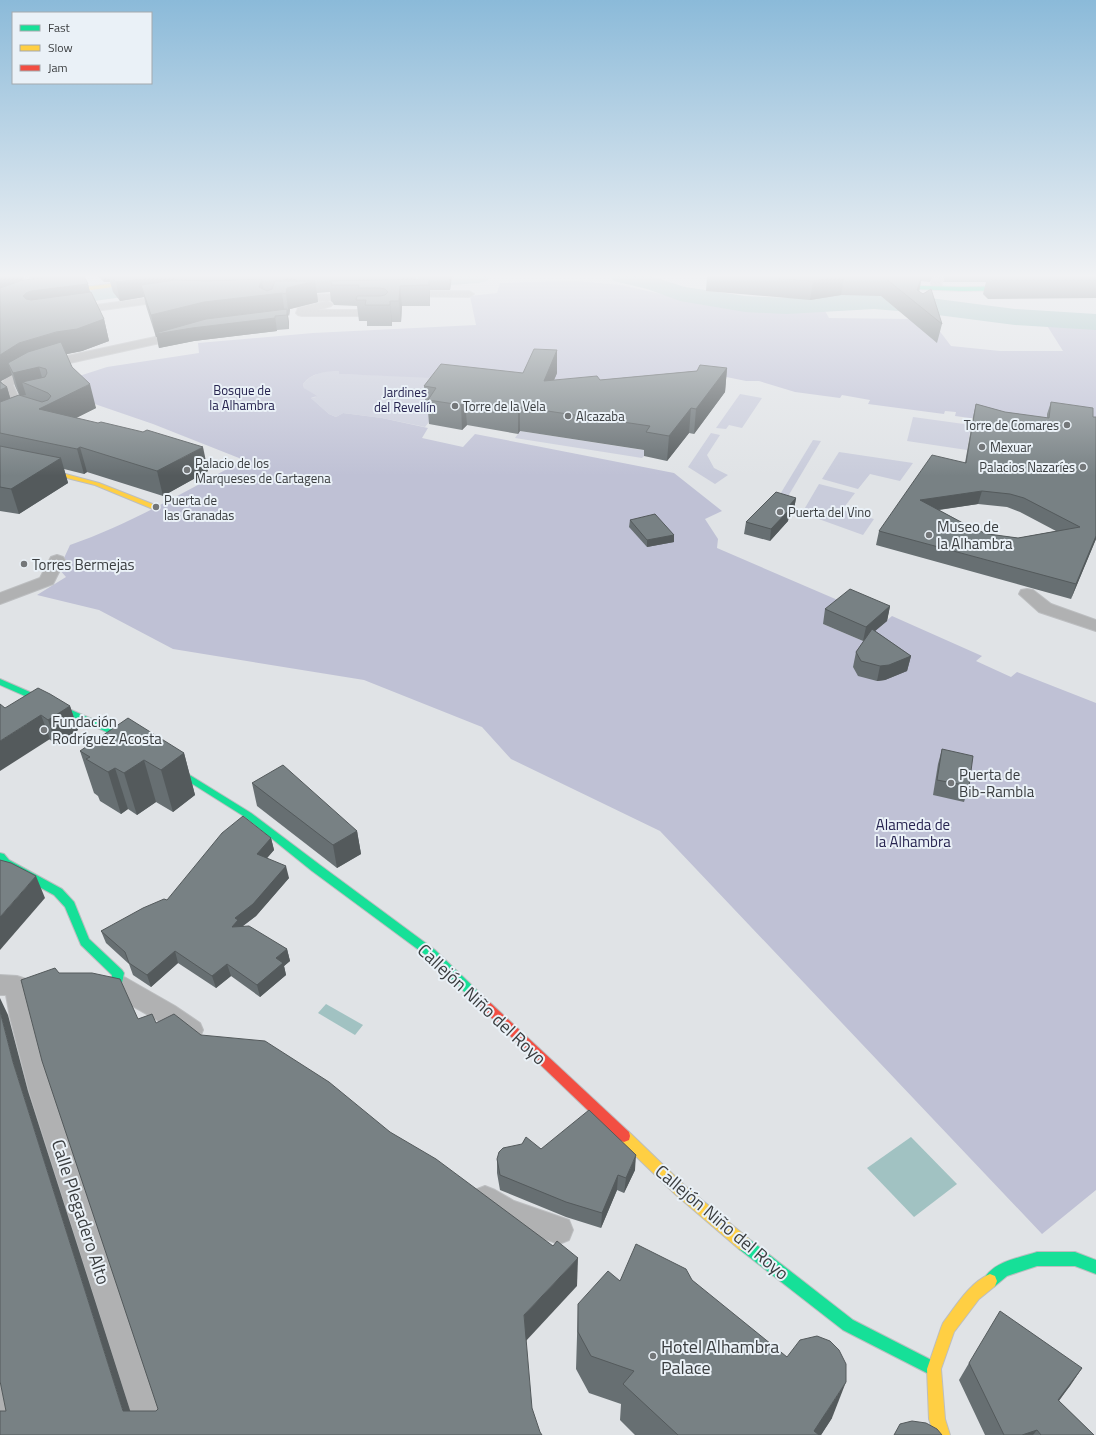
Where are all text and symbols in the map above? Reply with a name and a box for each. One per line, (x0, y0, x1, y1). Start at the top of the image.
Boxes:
legend (12, 12, 152, 84)
text: Fast (48, 18, 71, 37)
text: Slow (48, 38, 73, 57)
text: Jam (48, 58, 68, 77)
park label: Bosque de la Alhambra (209, 380, 275, 415)
park label: Jardines del Revellín (374, 382, 436, 417)
place label: Torre de la Vela (463, 396, 546, 416)
marker: Torre de la Vela (450, 401, 460, 411)
place label: Alcazaba (576, 406, 625, 426)
marker: Alcazaba (563, 411, 573, 421)
place label: Torre de Comares (964, 415, 1059, 435)
marker: Torre de Comares (1062, 420, 1072, 430)
place label: Mexuar (990, 437, 1032, 457)
marker: Mexuar (977, 442, 987, 452)
place label: Palacio de los Marqueses de Cartagena (195, 453, 331, 488)
place label: Palacios Nazaríes (979, 457, 1075, 477)
marker: Palacios Nazaríes (1078, 462, 1088, 472)
marker: Palacio de los Marqueses de Cartagena (182, 465, 192, 475)
place label: Puerta de las Granadas (164, 490, 234, 525)
marker: Puerta de las Granadas (151, 502, 161, 512)
place label: Puerta del Vino (788, 502, 871, 522)
marker: Puerta del Vino (775, 507, 785, 517)
place label: Museo de la Alhambra (937, 515, 1013, 555)
marker: Museo de la Alhambra (924, 530, 934, 540)
place label: Torres Bermejas (32, 553, 134, 576)
marker: Torres Bermejas (19, 559, 29, 569)
place label: Fundación Rodríguez Acosta (52, 710, 162, 750)
marker: Fundación Rodríguez Acosta (39, 725, 49, 735)
place label: Puerta de Bib-Rambla (959, 763, 1035, 803)
marker: Puerta de Bib-Rambla (946, 778, 956, 788)
park label: Alameda de la Alhambra (875, 813, 951, 853)
street label: Callejón Niño del Royo (412, 937, 552, 1071)
street label: Calle Plegadero Alto (45, 1136, 117, 1288)
street label: Callejón Niño del Royo (649, 1158, 795, 1286)
place label: Hotel Alhambra Palace (661, 1333, 779, 1381)
marker: Hotel Alhambra Palace (648, 1351, 658, 1361)

